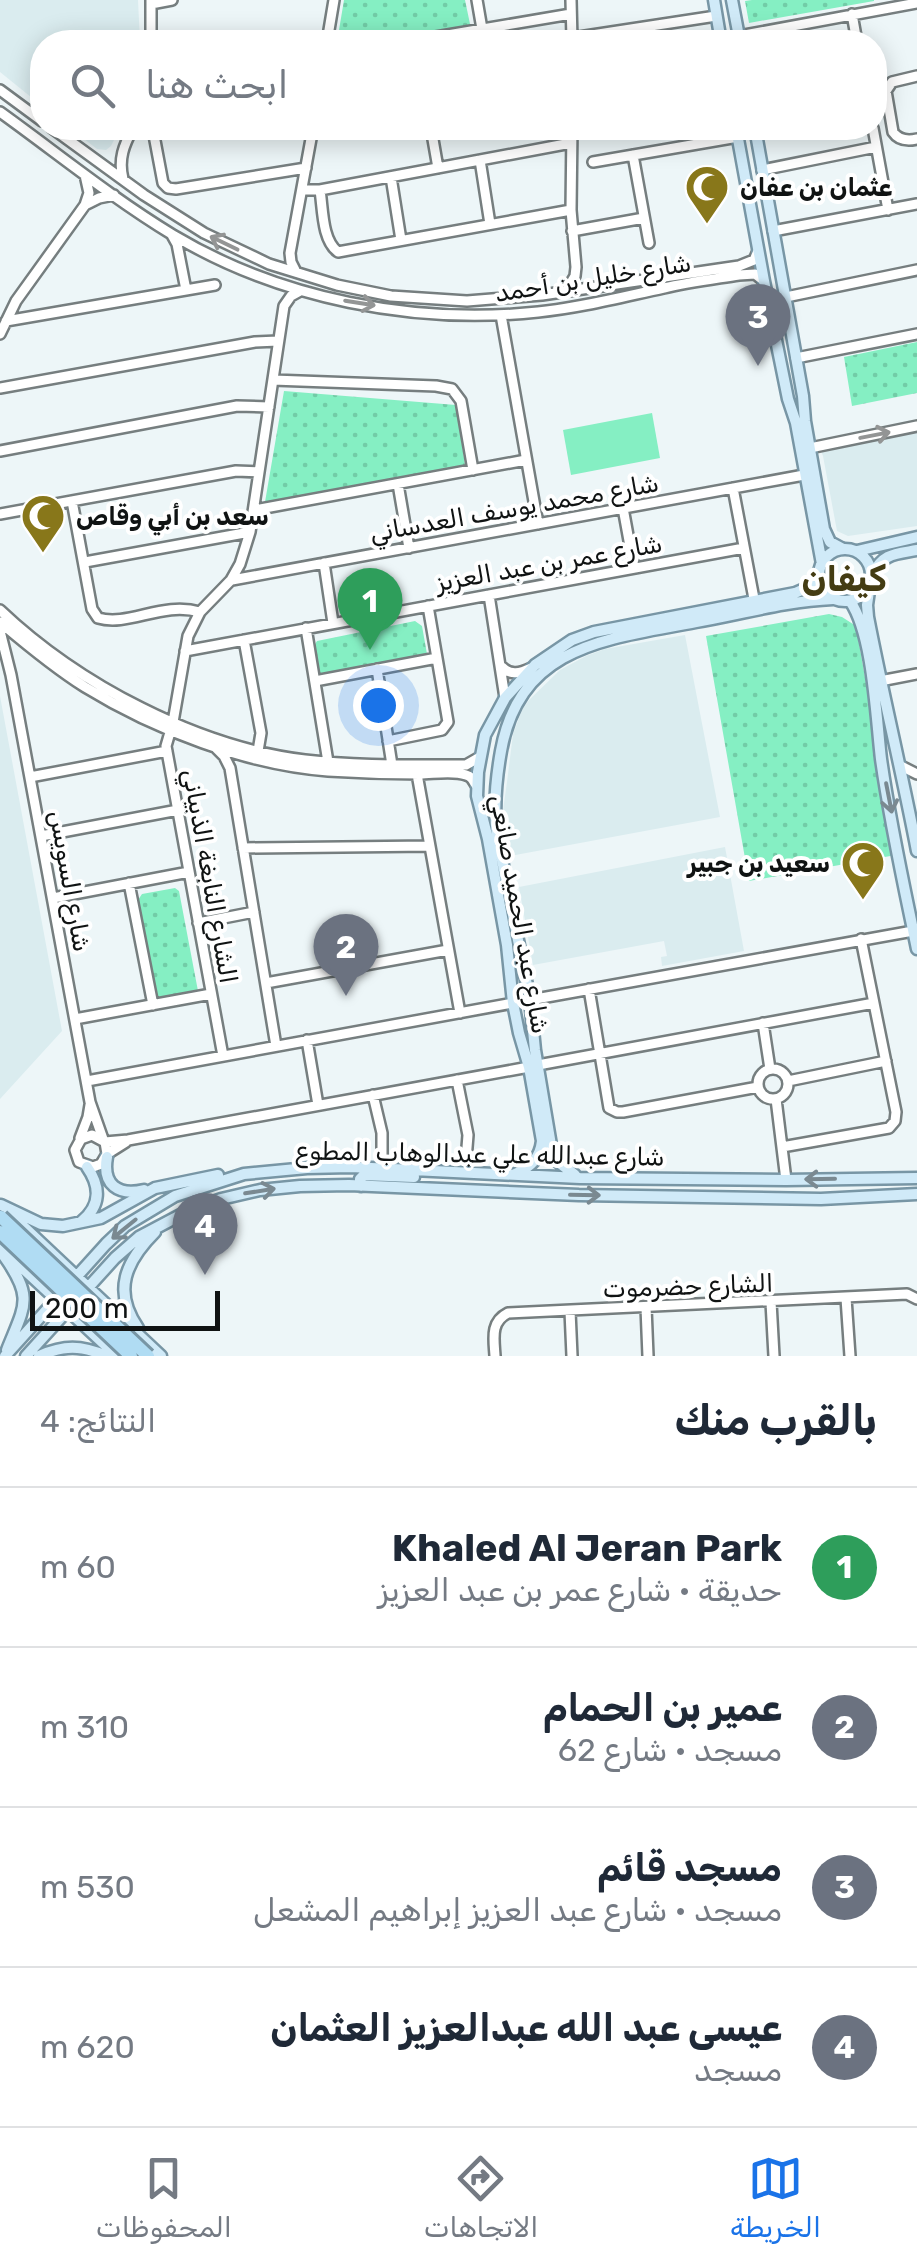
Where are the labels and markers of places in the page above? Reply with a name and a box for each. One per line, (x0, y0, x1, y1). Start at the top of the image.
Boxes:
mosque icon: عثمان بن عفان (684, 164, 730, 225)
place label: عثمان بن عفان (740, 173, 892, 202)
pin: 3 (726, 284, 790, 366)
mosque icon: سعد بن أبي وقاص (20, 493, 66, 554)
place label: سعد بن أبي وقاص (76, 502, 269, 536)
pin: 1 (338, 568, 402, 650)
mosque icon: سعيد بن جبير (840, 840, 886, 901)
place label: سعيد بن جبير (686, 849, 830, 878)
pin: 2 (314, 914, 378, 996)
pin: 4 (172, 1192, 238, 1275)

